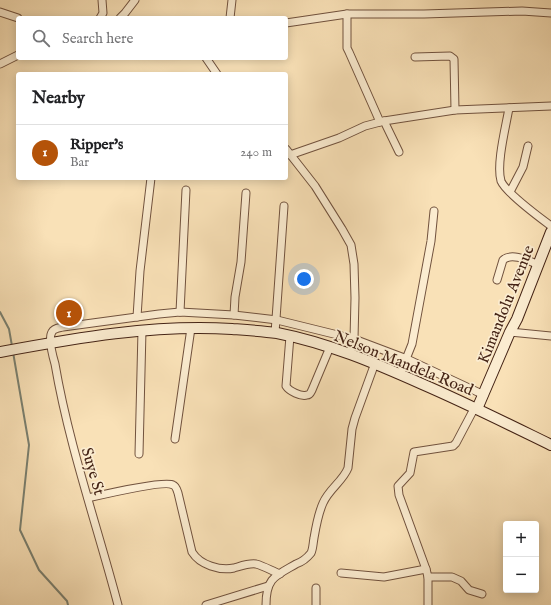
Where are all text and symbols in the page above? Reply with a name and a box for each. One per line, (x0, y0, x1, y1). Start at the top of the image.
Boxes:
search box (16, 16, 288, 60)
icon: search (30, 27, 52, 49)
text: Search here (62, 29, 133, 48)
text: Nearby (32, 88, 85, 109)
text: Ripper's (70, 135, 123, 154)
text: 1 (43, 144, 47, 161)
text: 240 m (240, 144, 272, 161)
text: Bar (70, 154, 89, 171)
street label: Kimandolu Avenue (474, 243, 540, 367)
your location (294, 269, 314, 289)
pin: 1 (56, 298, 82, 328)
street label: Nelson Mandela Road (331, 327, 476, 401)
street label: Suye St (76, 445, 109, 498)
map controls (503, 521, 539, 593)
button: + (503, 521, 539, 557)
button: − (503, 557, 539, 593)

